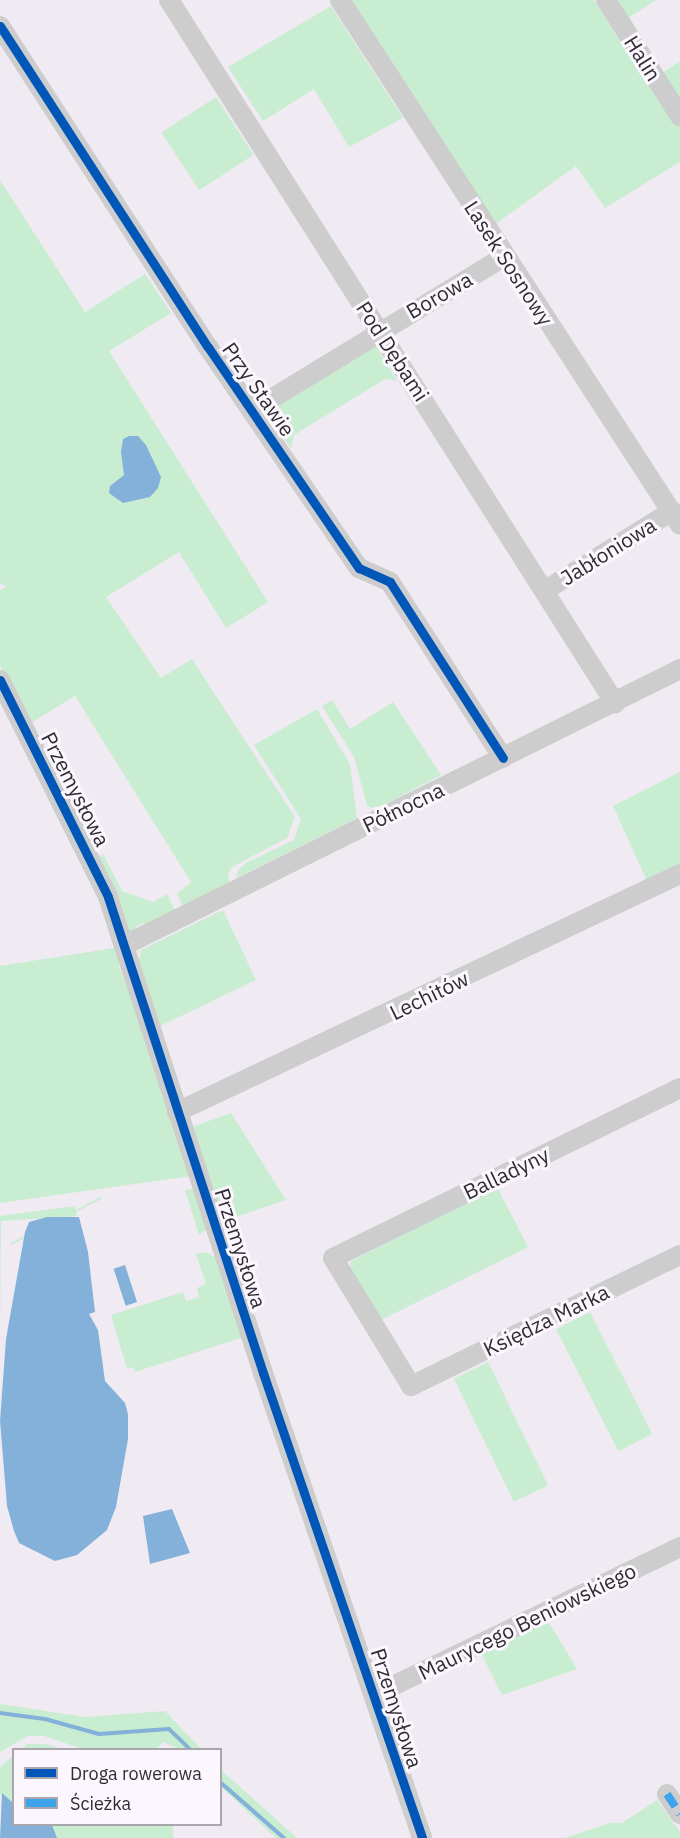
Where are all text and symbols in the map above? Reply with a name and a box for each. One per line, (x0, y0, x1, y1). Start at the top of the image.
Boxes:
street label: Halin (619, 31, 667, 85)
street label: Lasek Sosnowy (459, 196, 559, 330)
street label: Borowa (402, 266, 476, 324)
street label: Pod Dębami (351, 296, 435, 406)
street label: Przy Stawie (217, 337, 301, 441)
street label: Jabłoniowa (556, 512, 660, 590)
street label: Przemysłowa (36, 728, 116, 850)
street label: Północna (358, 777, 448, 837)
street label: Lechitów (385, 965, 473, 1025)
street label: Balladyny (459, 1141, 553, 1205)
street label: Przemysłowa (210, 1185, 272, 1311)
street label: Księdza Marka (479, 1279, 613, 1361)
street label: Maurycego Beniowskiego (414, 1557, 640, 1685)
street label: Przemysłowa (366, 1645, 428, 1771)
legend (12, 1748, 222, 1826)
text: Droga rowerowa (70, 1762, 202, 1785)
text: Ścieżka (70, 1792, 131, 1815)

